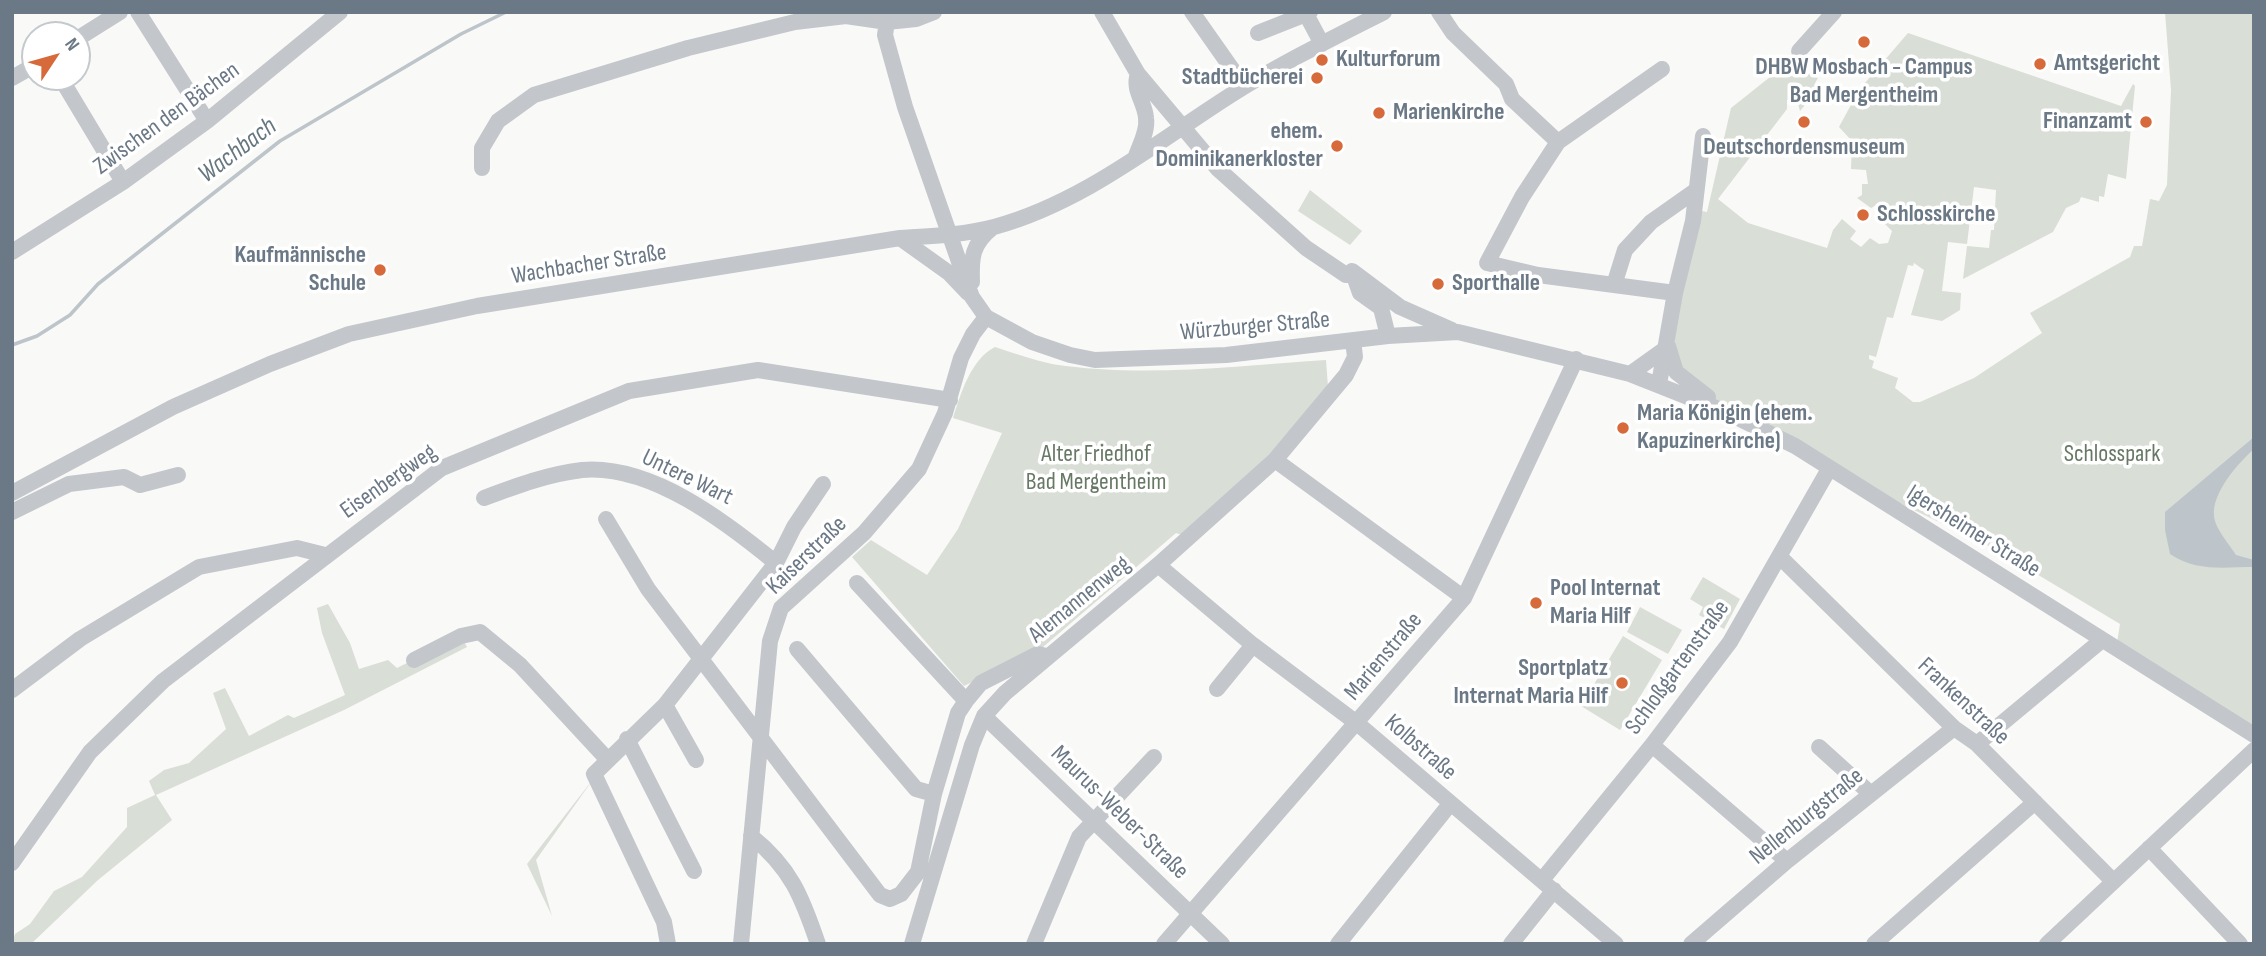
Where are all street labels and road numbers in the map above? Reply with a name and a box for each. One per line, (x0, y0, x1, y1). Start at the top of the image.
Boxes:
street label: Zwischen den Bächen (88, 56, 246, 182)
street label: Wachbacher Straße (509, 239, 669, 291)
street label: Würzburger Straße (1179, 306, 1331, 348)
street label: Eisenbergweg (335, 438, 443, 526)
street label: Untere Wart (637, 444, 737, 512)
street label: Igersheimer Straße (1901, 479, 2045, 585)
street label: Kaiserstraße (761, 511, 853, 601)
street label: Alemannenweg (1023, 550, 1137, 650)
street label: Schloßgartenstraße (1620, 595, 1736, 741)
street label: Marienstraße (1339, 607, 1429, 707)
street label: Frankenstraße (1911, 652, 2015, 752)
street label: Kolbstraße (1378, 709, 1462, 787)
street label: Maurus-Weber-Straße (1044, 740, 1194, 886)
street label: Nellenburgstraße (1744, 762, 1870, 872)

